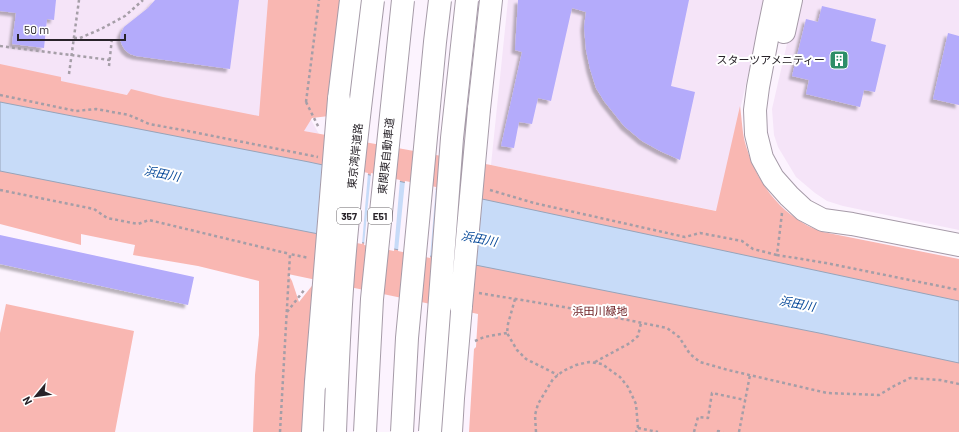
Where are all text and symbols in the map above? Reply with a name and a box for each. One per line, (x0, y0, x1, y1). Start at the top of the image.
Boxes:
scale bar (18, 16, 125, 42)
text: 50 m (24, 22, 49, 36)
building icon: スターツアメニティー (828, 49, 850, 71)
place label: スターツアメニティー (716, 53, 825, 66)
street label: 東関東自動車道 (375, 117, 396, 195)
street label: 東京湾岸道路 (345, 122, 364, 189)
water label: 浜田川 (143, 163, 183, 184)
road number: 357 (337, 208, 361, 224)
road number: E51 (368, 208, 392, 224)
water label: 浜田川 (460, 228, 500, 249)
water label: 浜田川 (778, 293, 818, 314)
park label: 浜田川緑地 (573, 304, 628, 317)
north arrow (16, 376, 56, 416)
text: N (19, 395, 34, 407)

